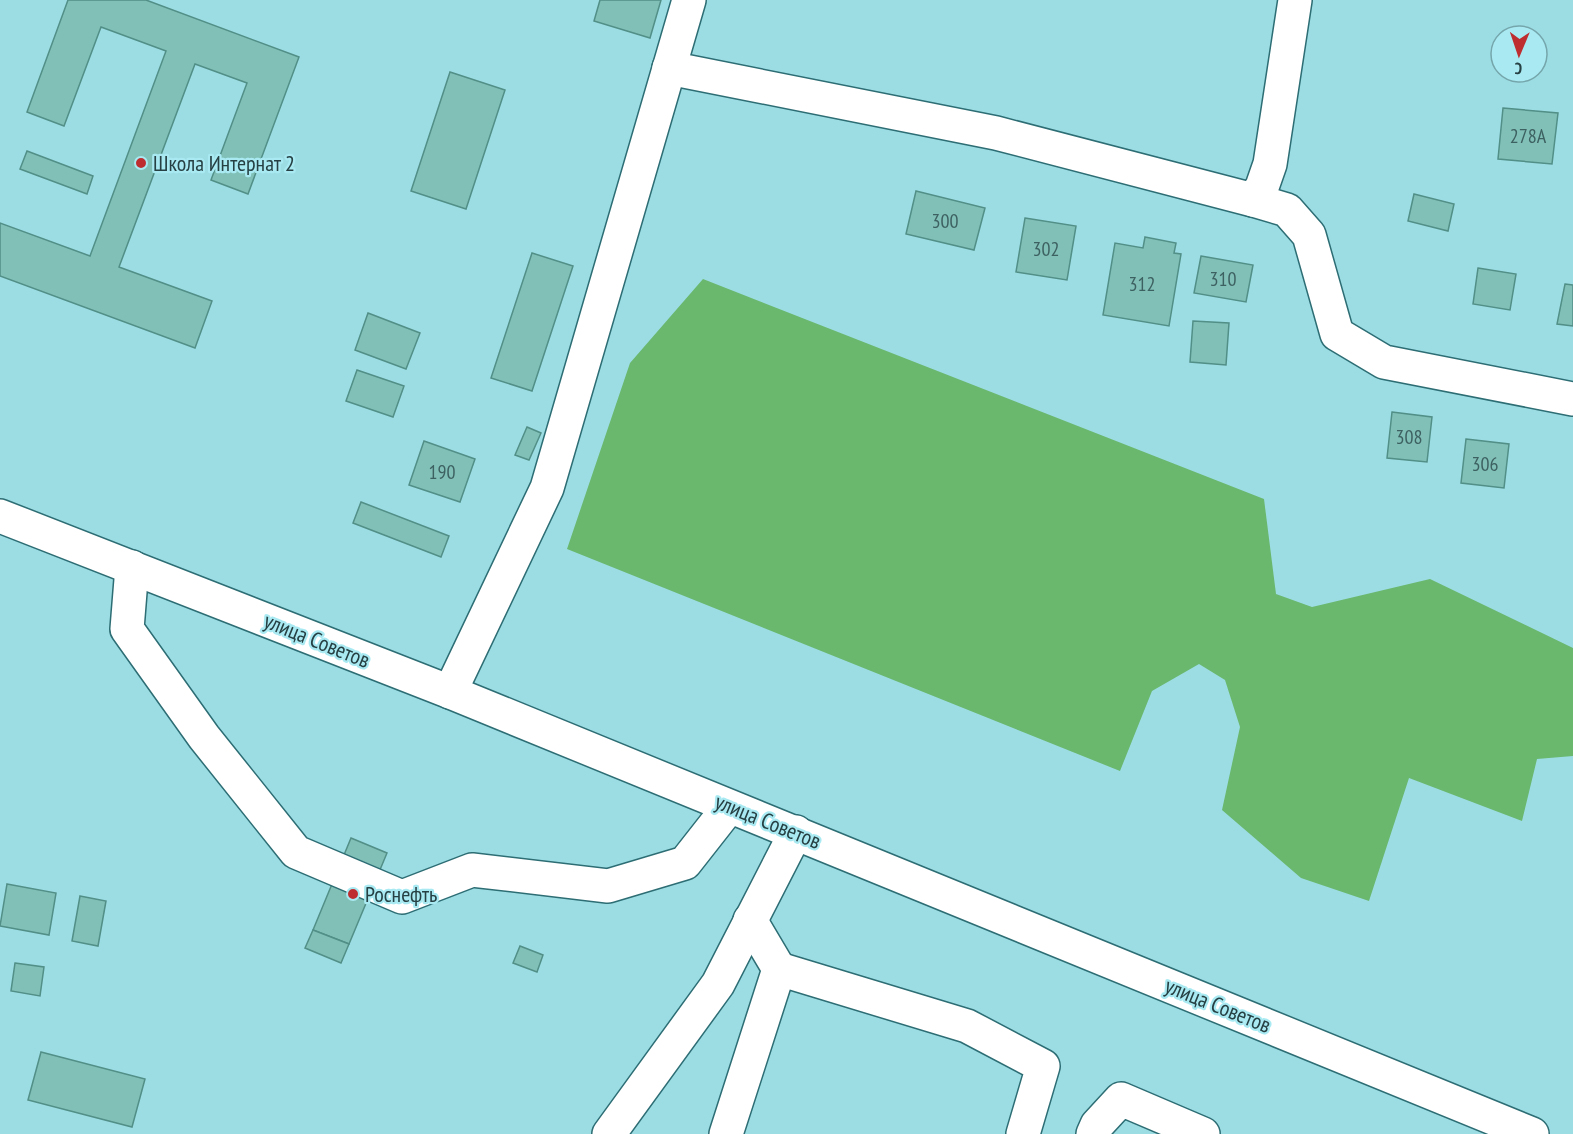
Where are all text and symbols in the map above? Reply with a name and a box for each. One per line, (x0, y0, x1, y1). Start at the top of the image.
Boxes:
north arrow (1489, 24, 1549, 84)
text: С (1514, 59, 1522, 79)
house number: 278А (1510, 123, 1547, 149)
place label: Школа Интернат 2 (153, 149, 295, 177)
marker: Школа Интернат 2 (134, 156, 148, 170)
house number: 300 (932, 208, 959, 234)
house number: 302 (1033, 236, 1060, 262)
house number: 310 (1210, 266, 1237, 292)
house number: 312 (1129, 271, 1156, 297)
house number: 308 (1396, 424, 1423, 450)
house number: 306 (1472, 451, 1499, 477)
house number: 190 (429, 459, 456, 485)
street label: улица Советов (260, 606, 374, 674)
street label: улица Советов (711, 787, 825, 855)
place label: Роснефть (365, 880, 437, 908)
marker: Роснефть (346, 887, 360, 901)
street label: улица Советов (1161, 971, 1275, 1039)

